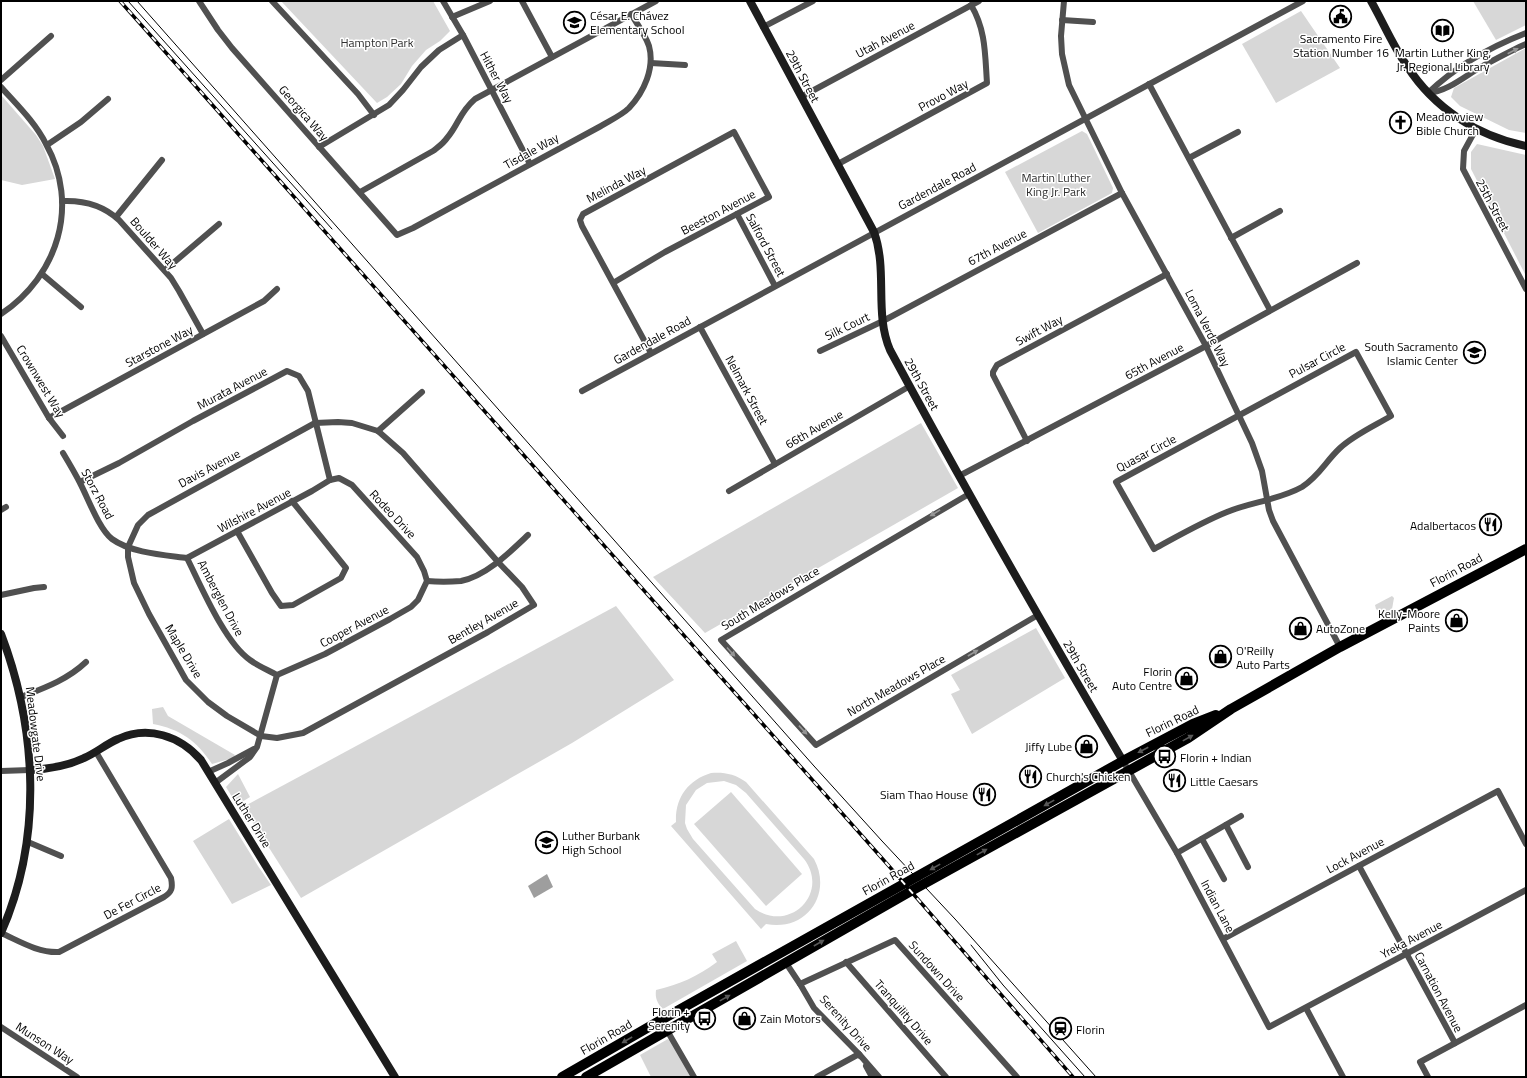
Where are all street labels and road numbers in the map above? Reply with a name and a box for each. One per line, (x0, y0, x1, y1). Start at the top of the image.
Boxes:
street label: Utah Avenue (852, 15, 918, 63)
street label: 29th Street (781, 46, 825, 107)
street label: Hither Way (475, 48, 519, 107)
street label: Provo Way (915, 74, 972, 116)
street label: Georgica Way (274, 81, 334, 145)
street label: Tisdale Way (500, 128, 562, 174)
street label: Gardendale Road (895, 157, 979, 215)
street label: Melinda Way (583, 160, 649, 208)
street label: 25th Street (1471, 175, 1515, 236)
street label: Beeston Avenue (677, 184, 759, 240)
street label: Salford Street (741, 210, 791, 281)
street label: Boulder Way (126, 213, 182, 274)
street label: 67th Avenue (964, 224, 1030, 270)
street label: Loma Verde Way (1180, 286, 1236, 370)
street label: Silk Court (821, 307, 873, 345)
street label: Swift Way (1012, 310, 1066, 350)
street label: Gardendale Road (610, 311, 694, 369)
street label: Starstone Way (122, 320, 196, 372)
street label: Pulsar Circle (1285, 337, 1349, 383)
street label: 65th Avenue (1121, 338, 1187, 384)
street label: Crownwest Way (12, 341, 70, 421)
street label: Nelmark Street (721, 352, 774, 429)
street label: 29th Street (900, 354, 945, 415)
street label: Murata Avenue (194, 362, 270, 414)
street label: 66th Avenue (781, 405, 847, 453)
street label: Quasar Circle (1112, 429, 1180, 477)
street label: Davis Avenue (175, 444, 243, 492)
street label: Storz Road (77, 465, 119, 523)
street label: Wilshire Avenue (214, 483, 294, 537)
street label: Rodeo Drive (365, 485, 421, 543)
street label: Florin Road (1426, 548, 1486, 592)
street label: Amberglen Drive (193, 556, 249, 640)
street label: South Meadows Place (717, 561, 823, 635)
street label: Bentley Avenue (444, 593, 522, 649)
street label: Cooper Avenue (316, 600, 392, 652)
street label: Maple Drive (160, 620, 208, 682)
street label: 29th Street (1058, 636, 1104, 696)
street label: North Meadows Place (843, 649, 949, 721)
street label: Meadowgate Drive (21, 686, 51, 782)
street label: Florin Road (1142, 700, 1202, 742)
street label: Luther Drive (228, 789, 276, 851)
street label: Lock Avenue (1323, 832, 1387, 878)
street label: Florin Road (858, 856, 918, 900)
street label: Indian Lane (1196, 876, 1240, 936)
street label: De Fer Circle (100, 878, 164, 924)
street label: Yreka Avenue (1377, 915, 1445, 963)
street label: Sundown Drive (904, 936, 970, 1006)
street label: Carnation Avenue (1410, 948, 1468, 1036)
street label: Tranquility Drive (870, 975, 938, 1049)
street label: Serenity Drive (815, 990, 877, 1056)
street label: Florin Road (576, 1014, 636, 1060)
street label: Munson Way (12, 1017, 78, 1069)

